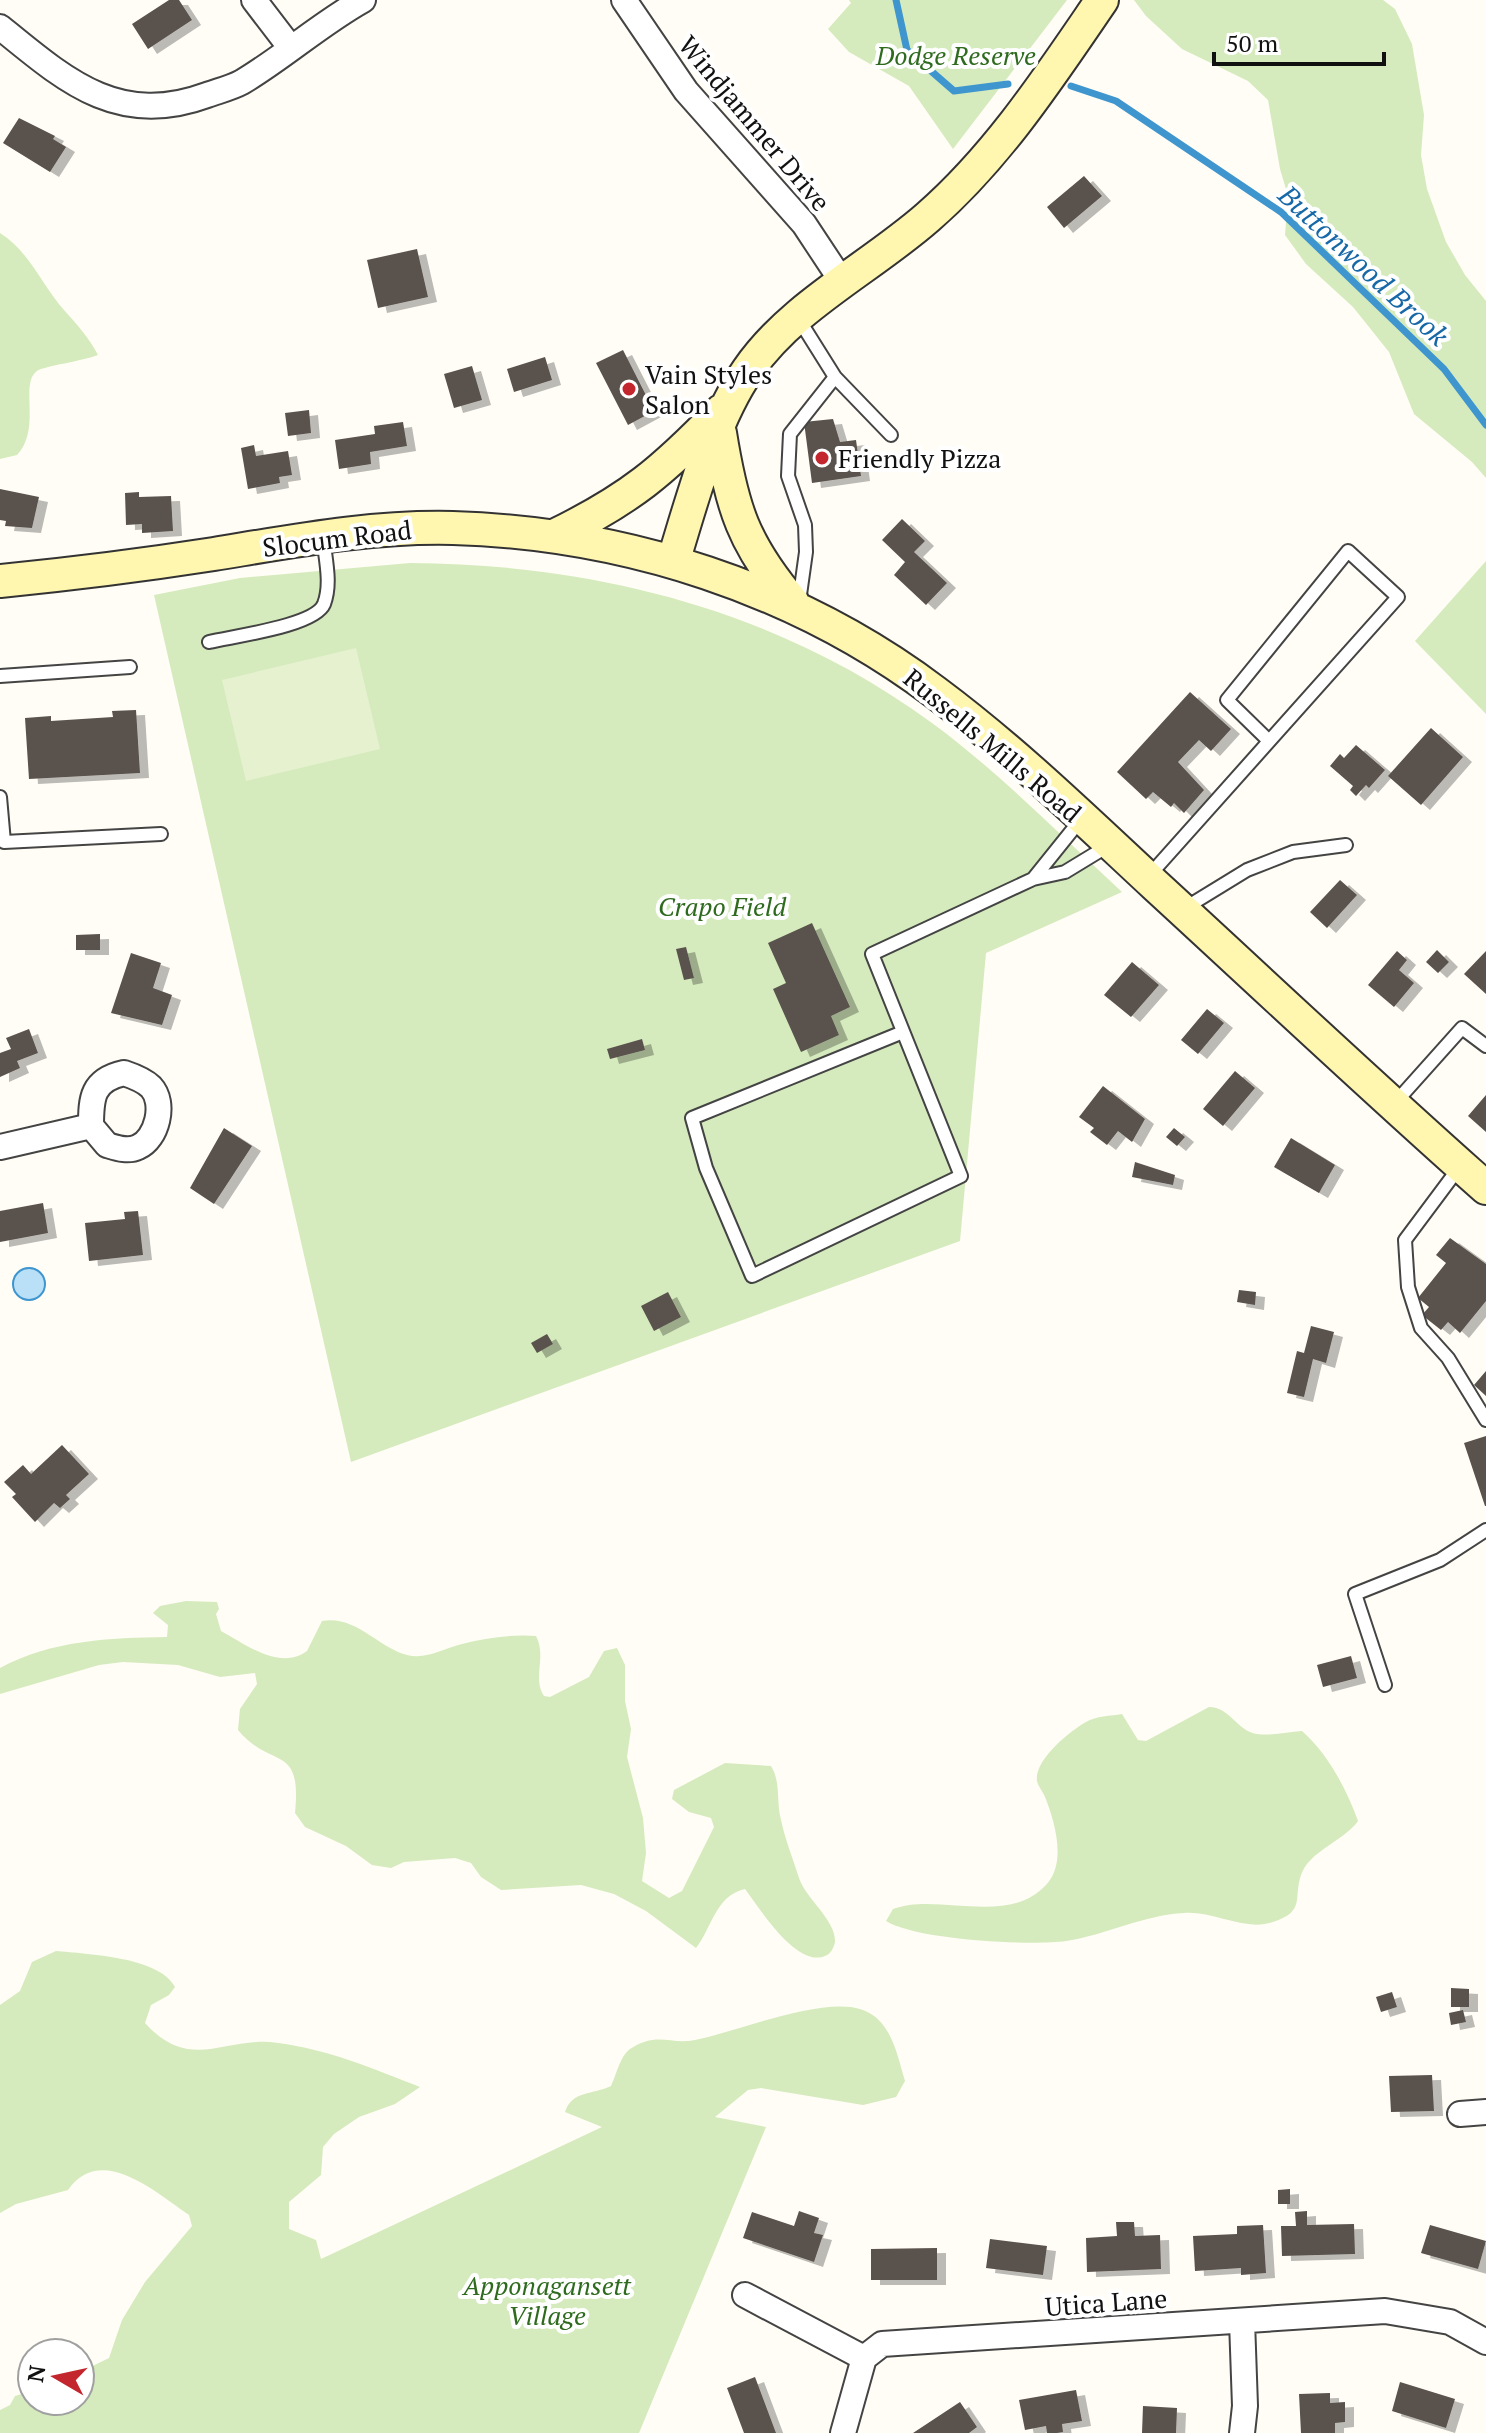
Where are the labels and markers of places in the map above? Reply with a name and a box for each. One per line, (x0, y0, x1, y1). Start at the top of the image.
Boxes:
place label: Vain Styles Salon (645, 357, 772, 421)
marker: Vain Styles Salon (620, 380, 638, 398)
place label: Friendly Pizza (838, 441, 1001, 475)
marker: Friendly Pizza (813, 449, 831, 467)

